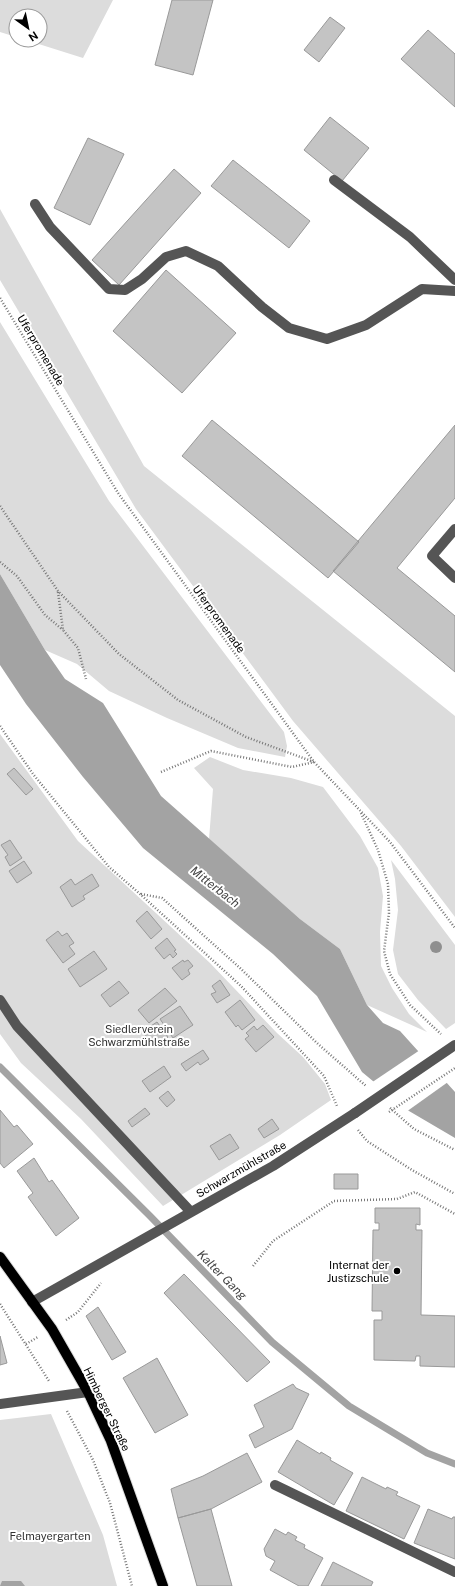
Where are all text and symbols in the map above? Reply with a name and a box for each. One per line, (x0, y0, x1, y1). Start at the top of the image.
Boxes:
north arrow (8, 8, 48, 48)
text: N (27, 29, 40, 44)
street label: Uferpromenade (15, 312, 67, 388)
street label: Uferpromenade (190, 583, 248, 655)
water label: Mitterbach (188, 863, 243, 911)
park label: Siedlerverein Schwarzmühlstraße (88, 1023, 190, 1048)
street label: Schwarzmühlstraße (194, 1138, 288, 1200)
water label: Kalter Gang (194, 1247, 250, 1303)
place label: Internat der Justizschule (327, 1259, 389, 1284)
marker: Internat der Justizschule (392, 1266, 402, 1276)
street label: Himberger Straße (81, 1365, 133, 1453)
park label: Felmayergarten (9, 1530, 91, 1542)

